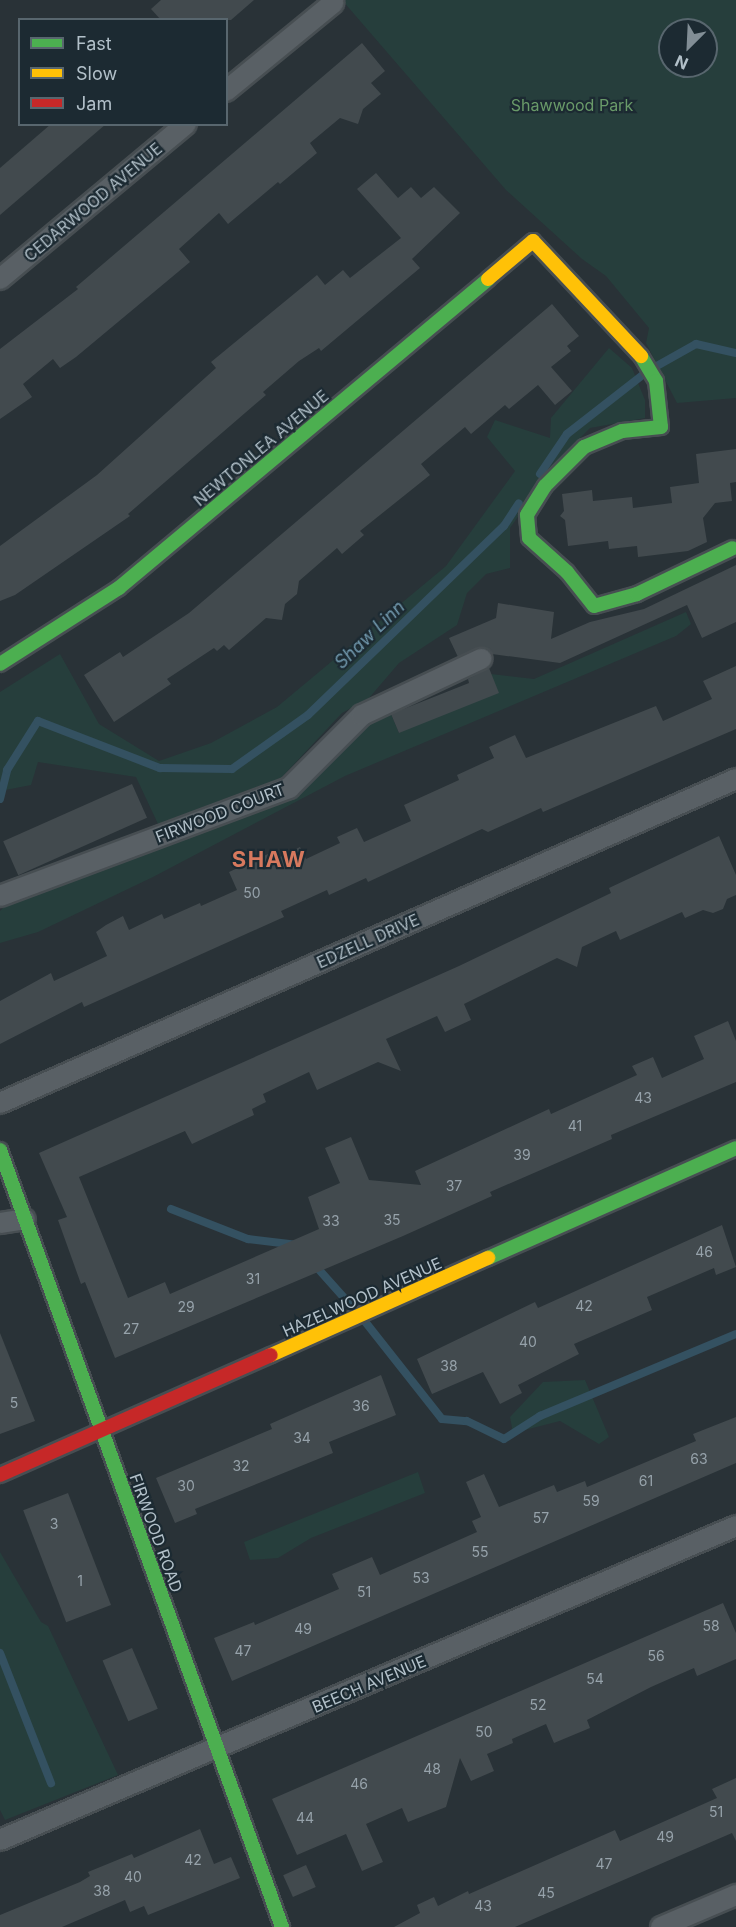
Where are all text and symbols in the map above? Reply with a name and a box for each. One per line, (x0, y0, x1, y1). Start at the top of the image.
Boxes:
legend (18, 18, 228, 126)
north arrow (658, 18, 718, 78)
text: Fast (76, 33, 112, 54)
text: N (672, 51, 691, 74)
text: Slow (76, 63, 117, 84)
text: Jam (76, 93, 112, 114)
park label: Shawwood Park (511, 95, 633, 115)
street label: CEDARWOOD AVENUE (20, 139, 166, 265)
street label: NEWTONLEA AVENUE (190, 386, 332, 510)
water label: Shaw Linn (331, 596, 409, 674)
street label: FIRWOOD COURT (153, 780, 287, 846)
district label: SHAW (232, 847, 306, 873)
house number: 50 (243, 885, 261, 901)
street label: EDZELL DRIVE (314, 910, 422, 972)
house number: 43 (634, 1090, 652, 1106)
house number: 41 (568, 1118, 582, 1134)
house number: 39 (513, 1147, 531, 1163)
house number: 37 (446, 1178, 462, 1194)
house number: 35 (383, 1212, 401, 1228)
house number: 33 (322, 1213, 340, 1229)
house number: 46 (695, 1244, 713, 1260)
street label: HAZELWOOD AVENUE (279, 1253, 445, 1341)
house number: 31 (246, 1271, 260, 1287)
house number: 42 (575, 1298, 593, 1314)
house number: 29 (177, 1299, 195, 1315)
house number: 27 (123, 1321, 139, 1337)
house number: 40 (519, 1334, 537, 1350)
house number: 38 (440, 1358, 458, 1374)
house number: 5 (10, 1395, 18, 1411)
house number: 36 (352, 1398, 370, 1414)
house number: 34 (293, 1430, 311, 1446)
house number: 63 (690, 1451, 708, 1467)
house number: 32 (232, 1458, 250, 1474)
street label: FIRWOOD ROAD (126, 1471, 186, 1595)
house number: 61 (639, 1473, 653, 1489)
house number: 30 (177, 1478, 195, 1494)
house number: 59 (582, 1493, 600, 1509)
house number: 57 (533, 1510, 549, 1526)
house number: 3 (50, 1516, 58, 1532)
house number: 55 (471, 1544, 489, 1560)
house number: 53 (412, 1570, 430, 1586)
house number: 1 (77, 1573, 83, 1589)
house number: 51 (357, 1584, 371, 1600)
house number: 58 (702, 1618, 720, 1634)
house number: 49 (294, 1621, 312, 1637)
house number: 47 (235, 1643, 251, 1659)
house number: 56 (647, 1648, 665, 1664)
street label: BEECH AVENUE (309, 1651, 429, 1717)
house number: 54 (586, 1671, 604, 1687)
house number: 52 (529, 1697, 547, 1713)
house number: 50 (475, 1724, 493, 1740)
house number: 48 (423, 1761, 441, 1777)
house number: 46 (350, 1776, 368, 1792)
house number: 51 (709, 1804, 723, 1820)
house number: 44 (296, 1810, 314, 1826)
house number: 49 (656, 1829, 674, 1845)
house number: 42 (184, 1852, 202, 1868)
house number: 47 (596, 1856, 612, 1872)
house number: 40 (124, 1869, 142, 1885)
house number: 38 (93, 1883, 111, 1899)
house number: 45 (537, 1885, 555, 1901)
house number: 43 (474, 1898, 492, 1914)

